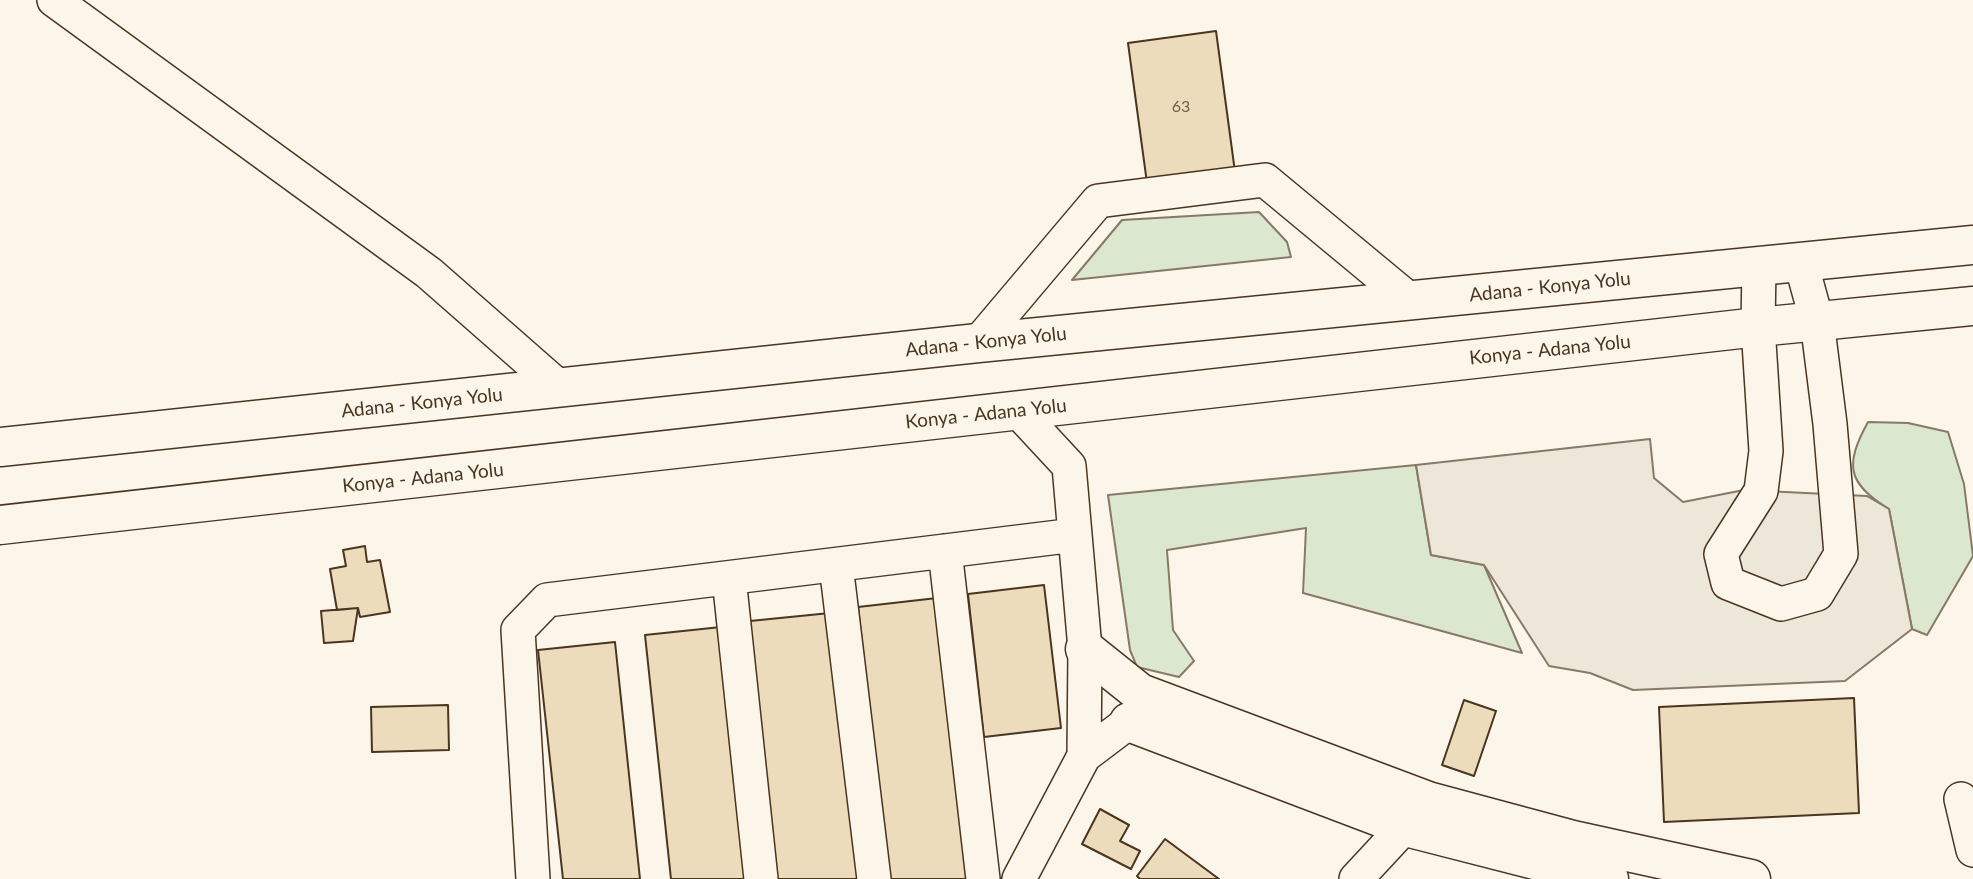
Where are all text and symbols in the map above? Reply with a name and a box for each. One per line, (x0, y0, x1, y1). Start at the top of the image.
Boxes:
house number: 63 (1172, 97, 1190, 117)
street label: Adana - Konya Yolu (1468, 267, 1632, 307)
street label: Adana - Konya Yolu (904, 322, 1068, 362)
street label: Konya - Adana Yolu (1468, 330, 1632, 370)
street label: Adana - Konya Yolu (340, 383, 504, 423)
street label: Konya - Adana Yolu (904, 394, 1068, 434)
street label: Konya - Adana Yolu (341, 458, 505, 498)

